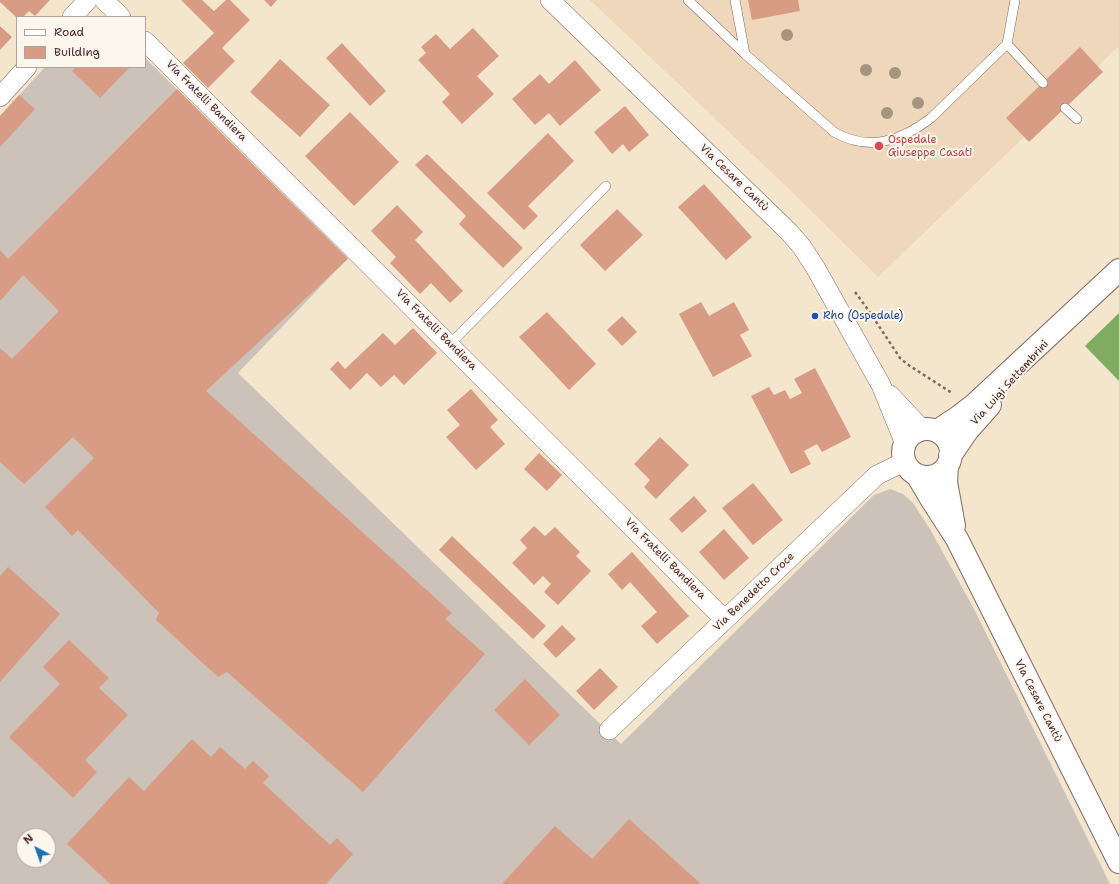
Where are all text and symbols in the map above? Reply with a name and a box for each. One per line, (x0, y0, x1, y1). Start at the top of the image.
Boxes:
legend (16, 16, 146, 68)
text: Road (54, 24, 84, 40)
text: Building (54, 44, 100, 60)
street label: Via Fratelli Bandiera (163, 58, 249, 144)
place label: Ospedale Giuseppe Casati (888, 133, 972, 159)
marker: Ospedale Giuseppe Casati (873, 140, 885, 152)
street label: Via Cesare Cantù (697, 142, 771, 214)
street label: Via Fratelli Bandiera (393, 287, 479, 373)
place label: Rho (Ospedale) (823, 309, 903, 323)
marker: Rho (Ospedale) (810, 311, 820, 321)
street label: Via Luigi Settembrini (968, 338, 1052, 428)
street label: Via Fratelli Bandiera (622, 516, 708, 602)
street label: Via Benedetto Croce (711, 550, 797, 634)
street label: Via Cesare Cantù (1011, 657, 1065, 745)
north arrow (16, 828, 56, 868)
text: N (20, 831, 37, 848)

